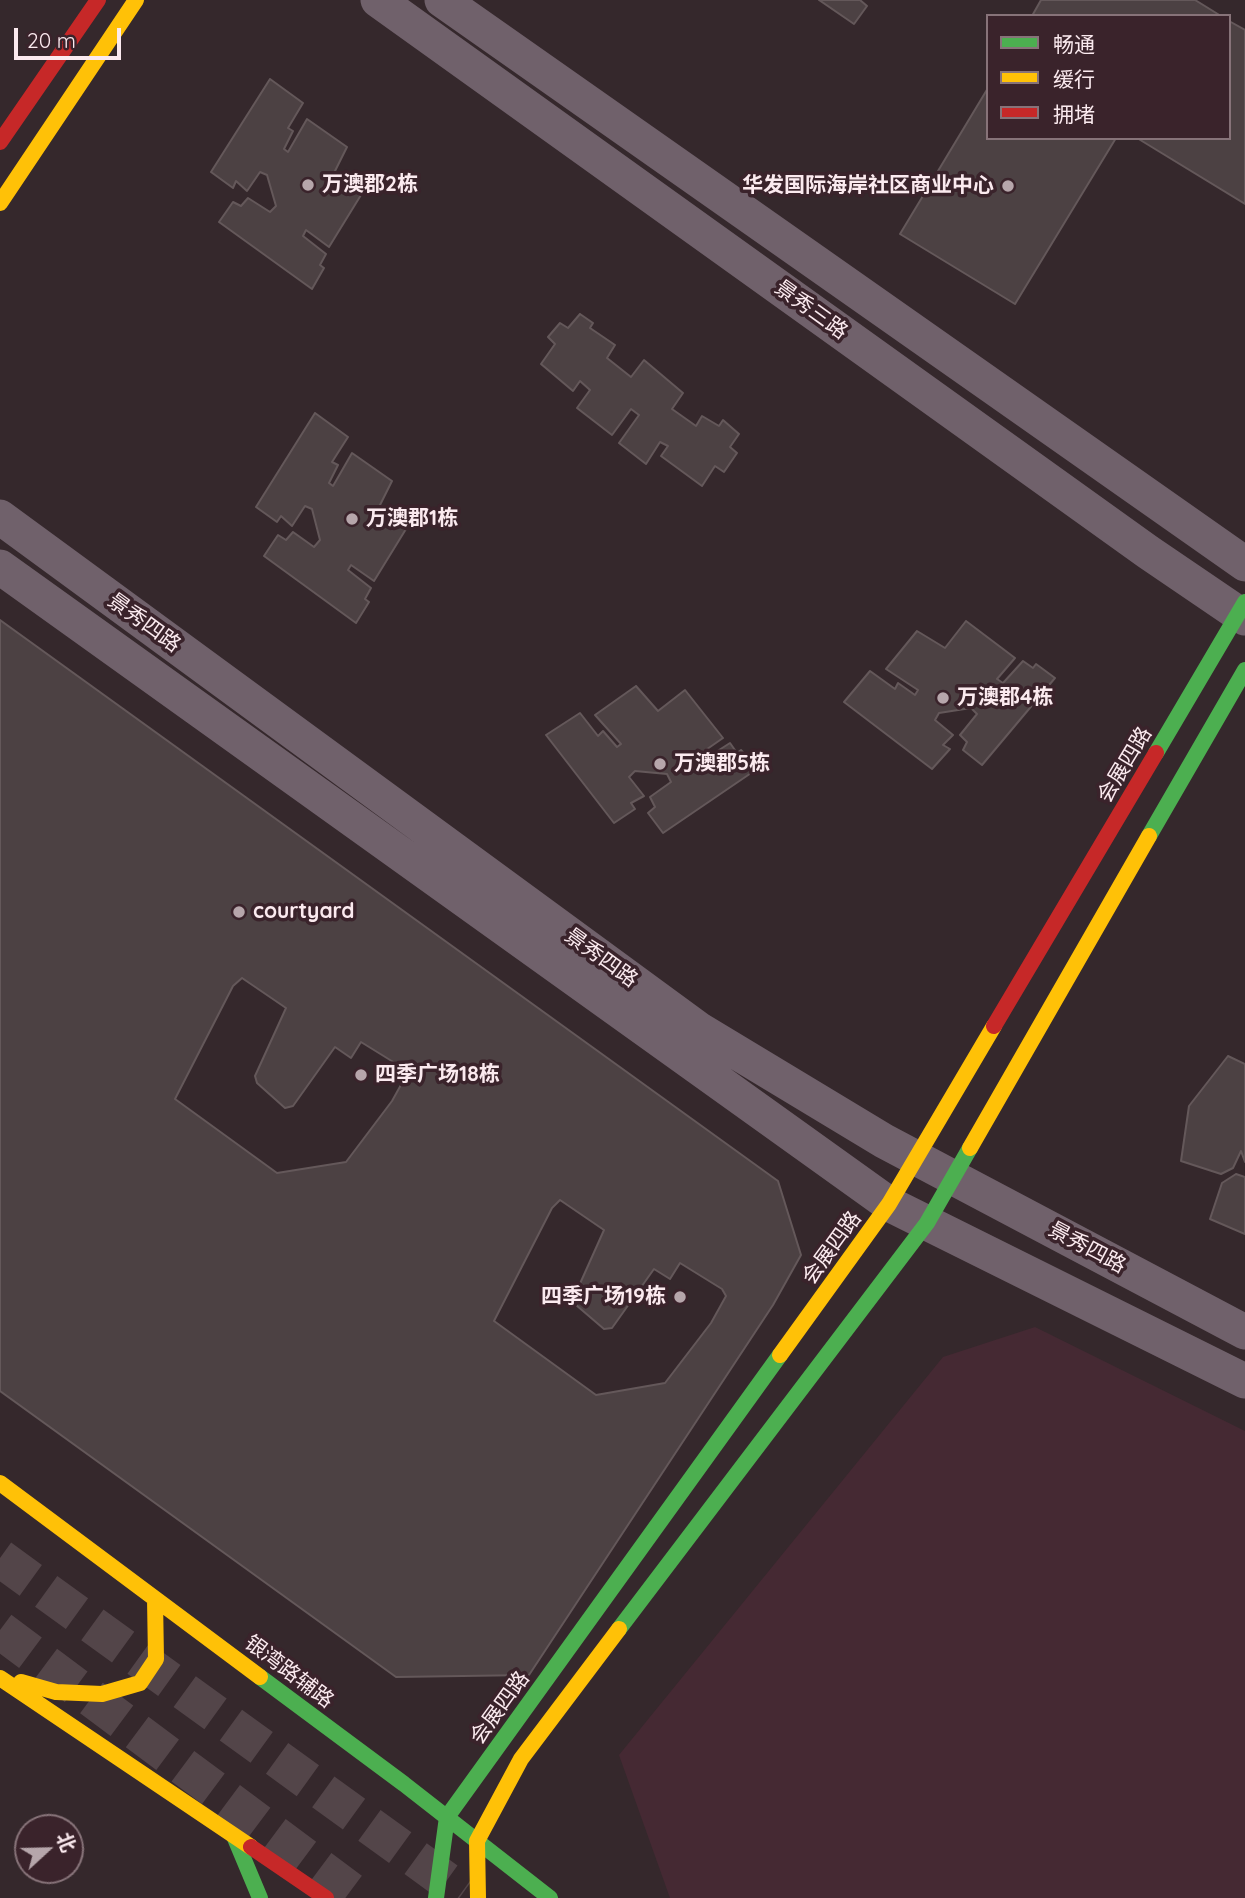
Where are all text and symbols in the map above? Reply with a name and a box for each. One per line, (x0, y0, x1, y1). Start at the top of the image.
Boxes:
scale bar (18, 14, 124, 58)
legend (986, 14, 1231, 140)
text: 20 m (27, 27, 76, 53)
text: 畅通 (1053, 31, 1095, 57)
text: 缓行 (1053, 66, 1095, 92)
text: 拥堵 (1053, 101, 1095, 127)
place label: 万澳郡2栋 (322, 172, 418, 198)
place label: 华发国际海岸社区商业中心 (742, 173, 994, 199)
marker: 万澳郡2栋 (300, 177, 316, 193)
marker: 华发国际海岸社区商业中心 (1000, 178, 1016, 194)
street label: 景秀三路 (770, 275, 852, 345)
place label: 万澳郡1栋 (366, 506, 458, 532)
marker: 万澳郡1栋 (344, 511, 360, 527)
street label: 景秀四路 (103, 588, 185, 658)
place label: 万澳郡4栋 (957, 685, 1053, 711)
marker: 万澳郡4栋 (935, 690, 951, 706)
street label: 会展四路 (1093, 723, 1157, 807)
place label: 万澳郡5栋 (674, 751, 770, 777)
marker: 万澳郡5栋 (652, 756, 668, 772)
place label: courtyard (253, 899, 354, 925)
marker: courtyard (231, 904, 247, 920)
street label: 景秀四路 (560, 923, 642, 993)
place label: 四季广场18栋 (375, 1062, 500, 1088)
marker: 四季广场18栋 (353, 1067, 369, 1083)
street label: 会展四路 (797, 1207, 867, 1289)
street label: 景秀四路 (1044, 1217, 1130, 1279)
place label: 四季广场19栋 (541, 1284, 666, 1310)
marker: 四季广场19栋 (672, 1289, 688, 1305)
street label: 银湾路辅路 (239, 1630, 339, 1714)
street label: 会展四路 (465, 1667, 535, 1749)
north arrow (14, 1814, 84, 1884)
text: 北 (52, 1829, 81, 1855)

